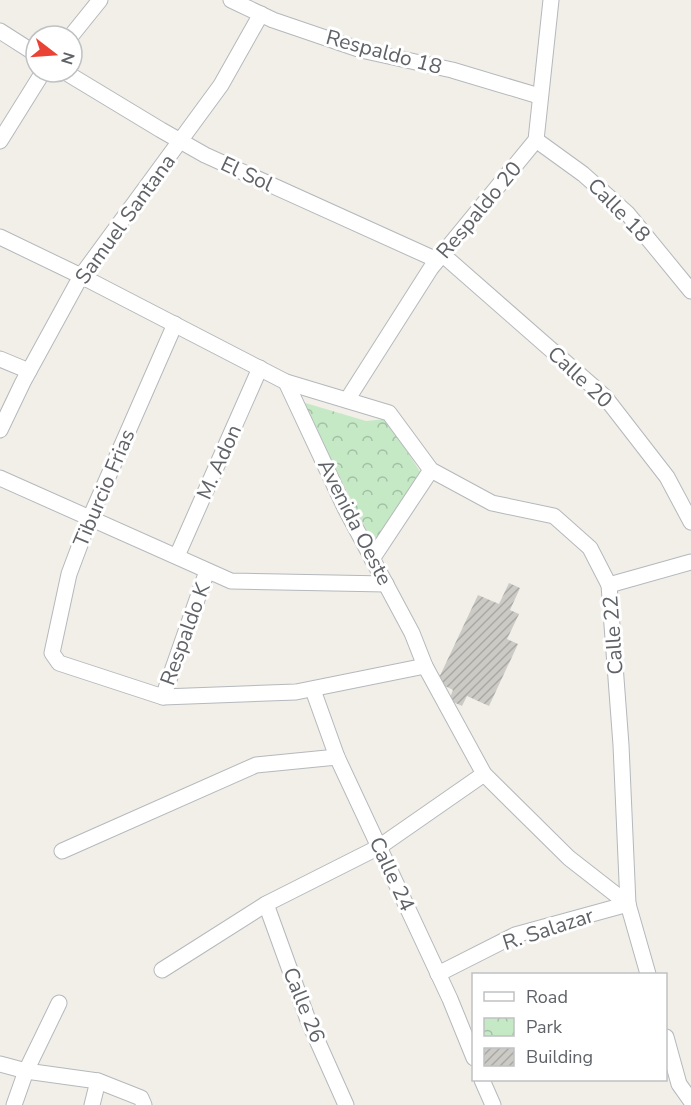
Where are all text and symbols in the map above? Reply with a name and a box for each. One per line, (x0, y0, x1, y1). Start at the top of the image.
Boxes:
street label: Respaldo 18 (323, 23, 445, 81)
north arrow (24, 24, 84, 84)
text: N (55, 49, 80, 67)
street label: Samuel Santana (68, 148, 182, 290)
street label: El Sol (216, 150, 278, 199)
street label: Respaldo 20 (430, 155, 528, 265)
street label: Calle 18 (581, 172, 657, 248)
street label: Calle 20 (542, 340, 618, 414)
street label: M. Adon (190, 420, 248, 504)
street label: Tiburcio Frias (67, 425, 141, 551)
street label: Avenida Oeste (311, 454, 399, 590)
street label: Respaldo K (154, 578, 217, 689)
street label: Calle 22 (596, 595, 630, 675)
street label: Calle 24 (363, 832, 421, 916)
street label: R. Salazar (499, 901, 597, 957)
street label: Calle 26 (276, 963, 332, 1047)
legend (472, 973, 667, 1081)
text: Road (526, 985, 568, 1009)
text: Park (526, 1015, 563, 1039)
text: Building (526, 1045, 593, 1069)

